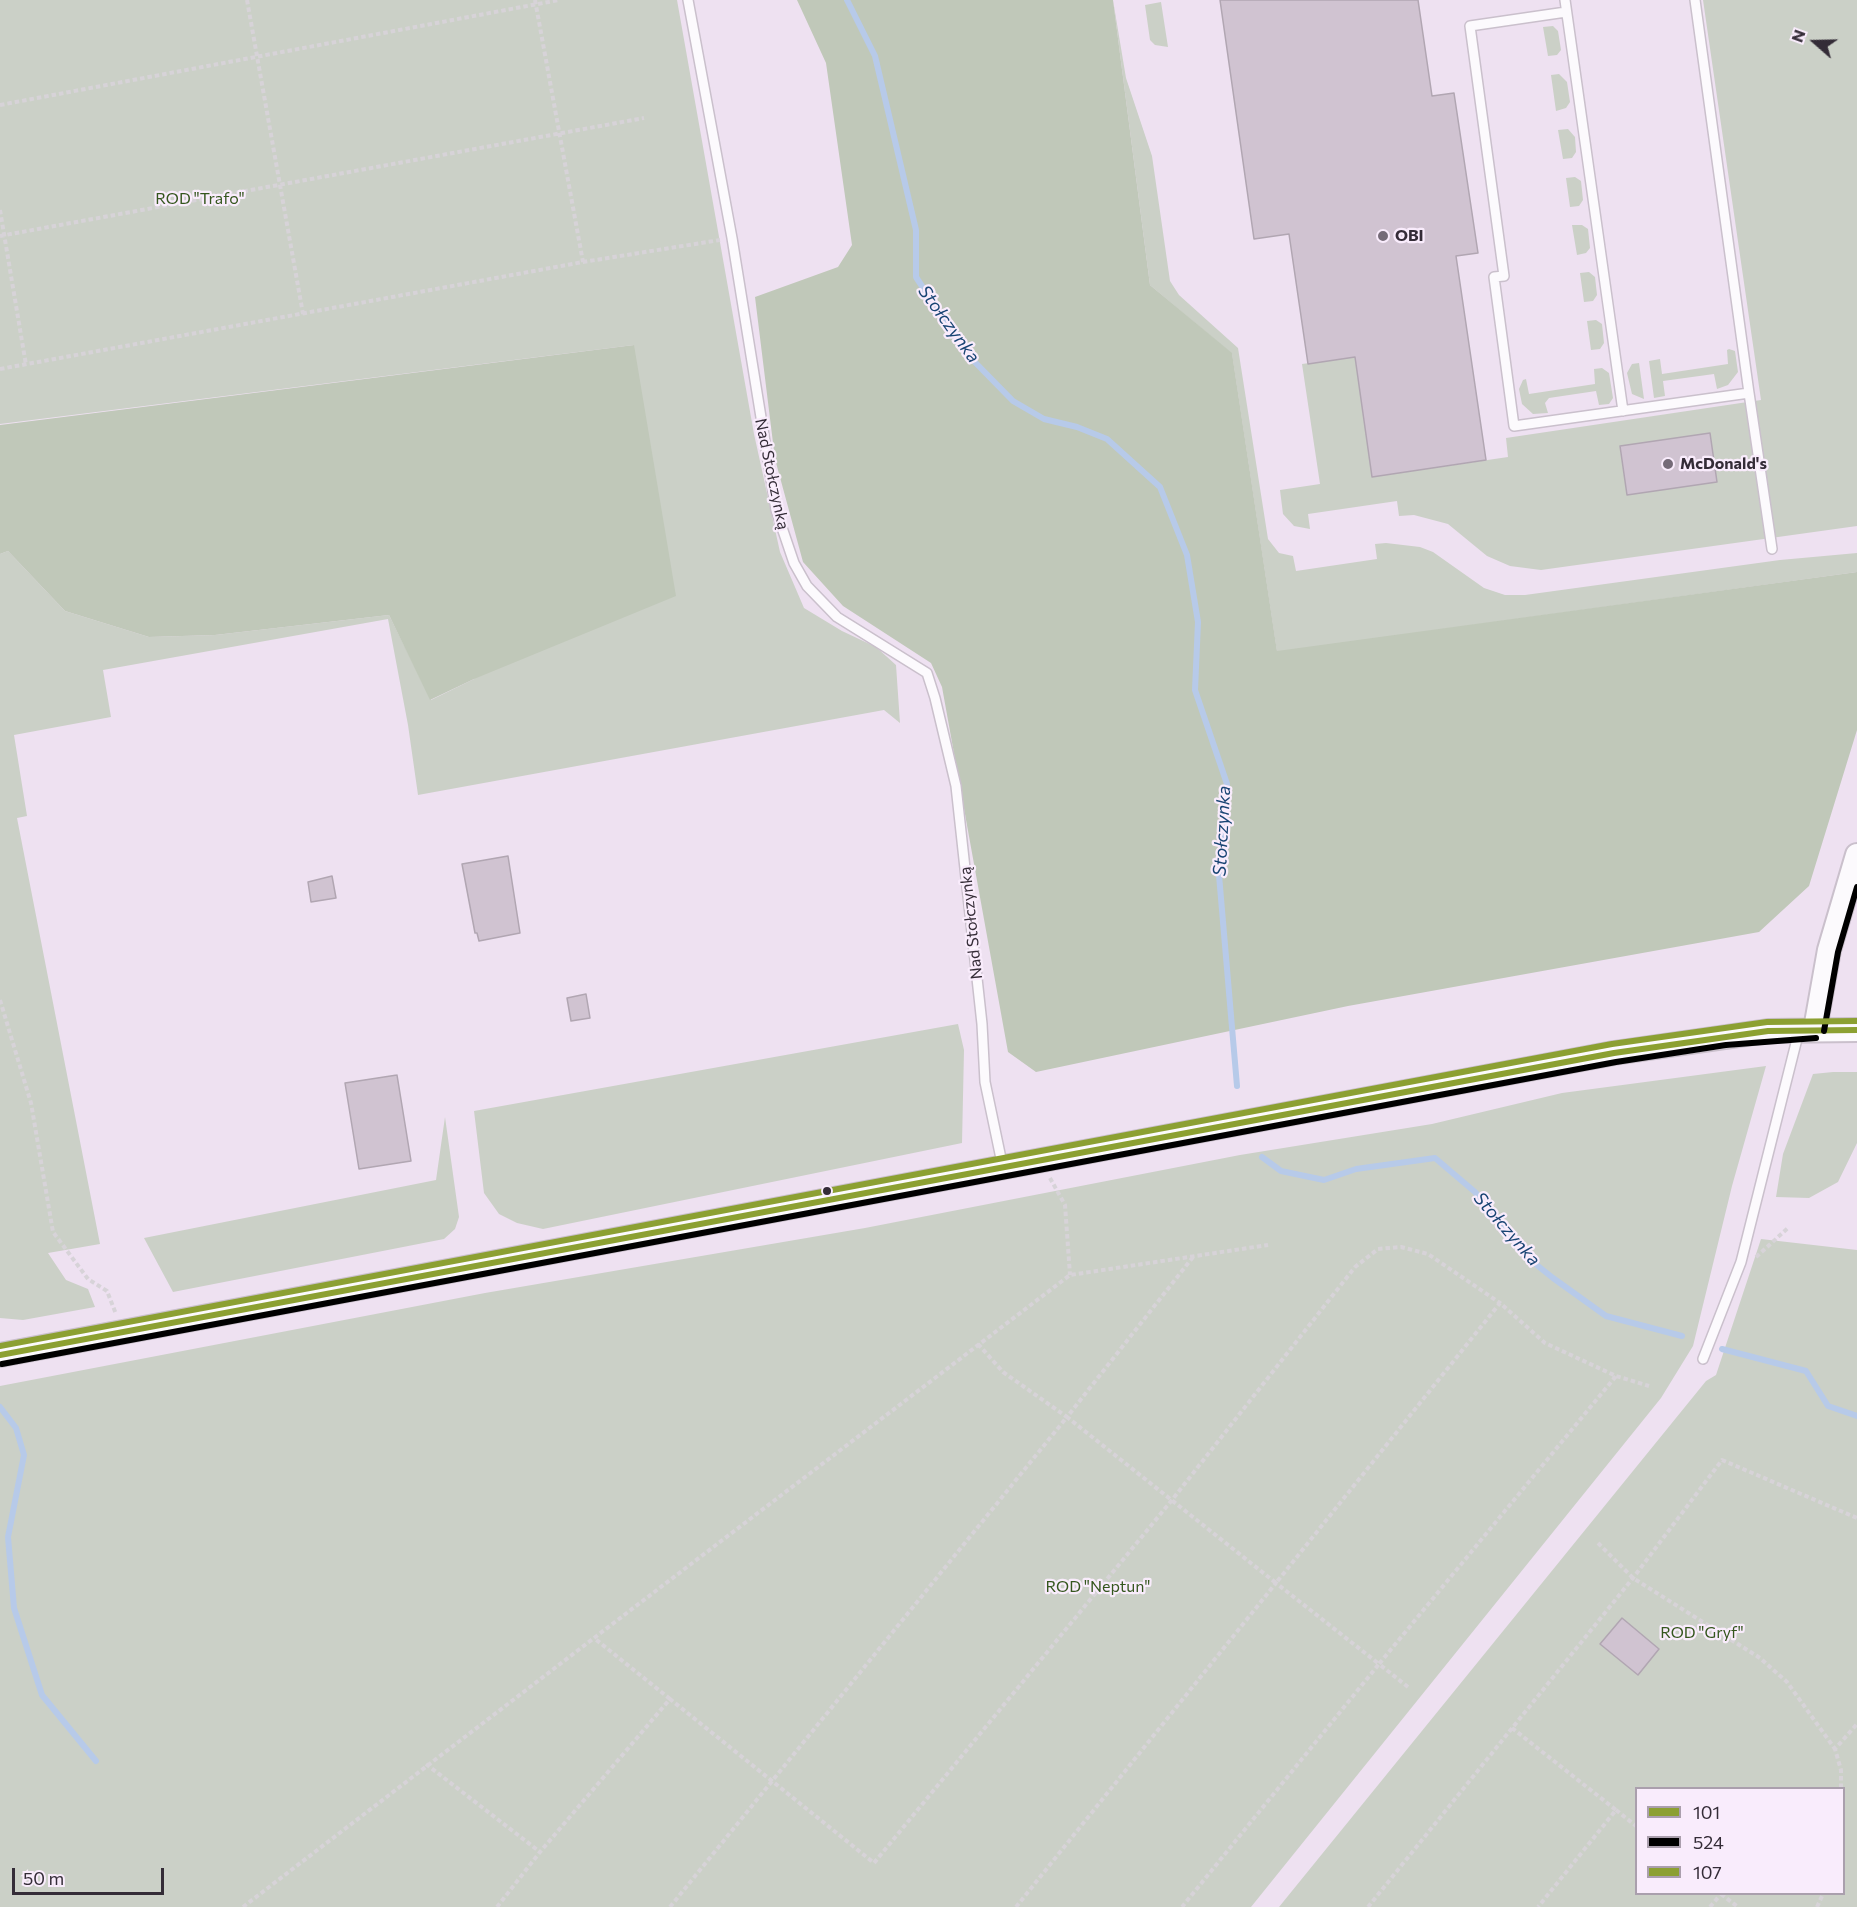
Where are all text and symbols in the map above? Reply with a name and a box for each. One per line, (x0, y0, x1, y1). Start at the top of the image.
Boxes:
north arrow (1785, 12, 1845, 72)
text: N (1787, 27, 1809, 45)
park label: ROD "Trafo" (155, 189, 245, 209)
place label: OBI (1395, 226, 1424, 246)
marker: OBI (1376, 229, 1390, 243)
water label: Stołczynka (914, 281, 984, 367)
street label: Nad Stołczynką (751, 417, 793, 531)
place label: McDonald's (1680, 454, 1767, 474)
marker: McDonald's (1661, 457, 1675, 471)
water label: Stołczynka (1209, 785, 1235, 877)
street label: Nad Stołczynką (956, 866, 986, 980)
unlabelled marker (821, 1185, 833, 1197)
water label: Stołczynka (1469, 1188, 1545, 1270)
park label: ROD "Neptun" (1046, 1577, 1150, 1597)
park label: ROD "Gryf" (1660, 1623, 1744, 1643)
legend (1635, 1787, 1845, 1895)
text: 101 (1693, 1801, 1720, 1823)
text: 524 (1693, 1831, 1724, 1853)
scale bar (15, 1856, 166, 1894)
text: 107 (1693, 1861, 1722, 1883)
text: 50 m (23, 1867, 64, 1889)

